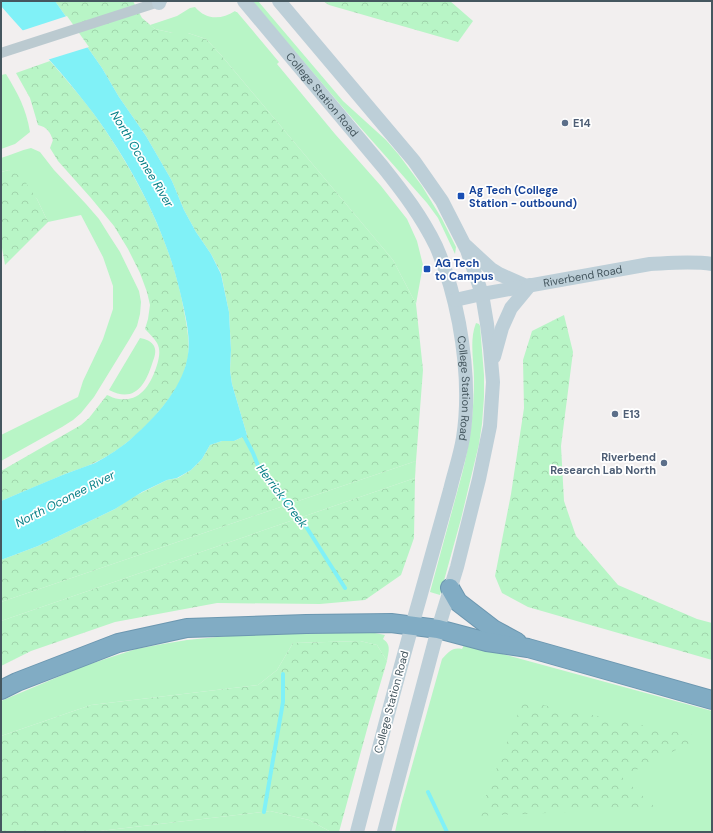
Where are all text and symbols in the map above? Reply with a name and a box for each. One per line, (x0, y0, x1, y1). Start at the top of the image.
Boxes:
street label: College Station Road (283, 50, 362, 140)
water label: North Oconee River (107, 108, 177, 211)
place label: E14 (573, 116, 591, 130)
marker: E14 (560, 118, 570, 128)
place label: Ag Tech (College Station - outbound) (469, 183, 577, 210)
marker: Ag Tech (College Station - outbound) (456, 191, 466, 201)
place label: AG Tech to Campus (435, 256, 494, 283)
street label: Riverbend Road (542, 262, 623, 290)
marker: AG Tech to Campus (422, 264, 432, 274)
street label: College Station Road (454, 335, 473, 442)
place label: E13 (623, 407, 640, 421)
marker: E13 (610, 409, 620, 419)
place label: Riverbend Research Lab North (550, 450, 656, 477)
marker: Riverbend Research Lab North (659, 458, 669, 468)
water label: Herrick Creek (253, 461, 312, 532)
water label: North Oconee River (12, 467, 118, 531)
street label: College Station Road (371, 649, 411, 755)

